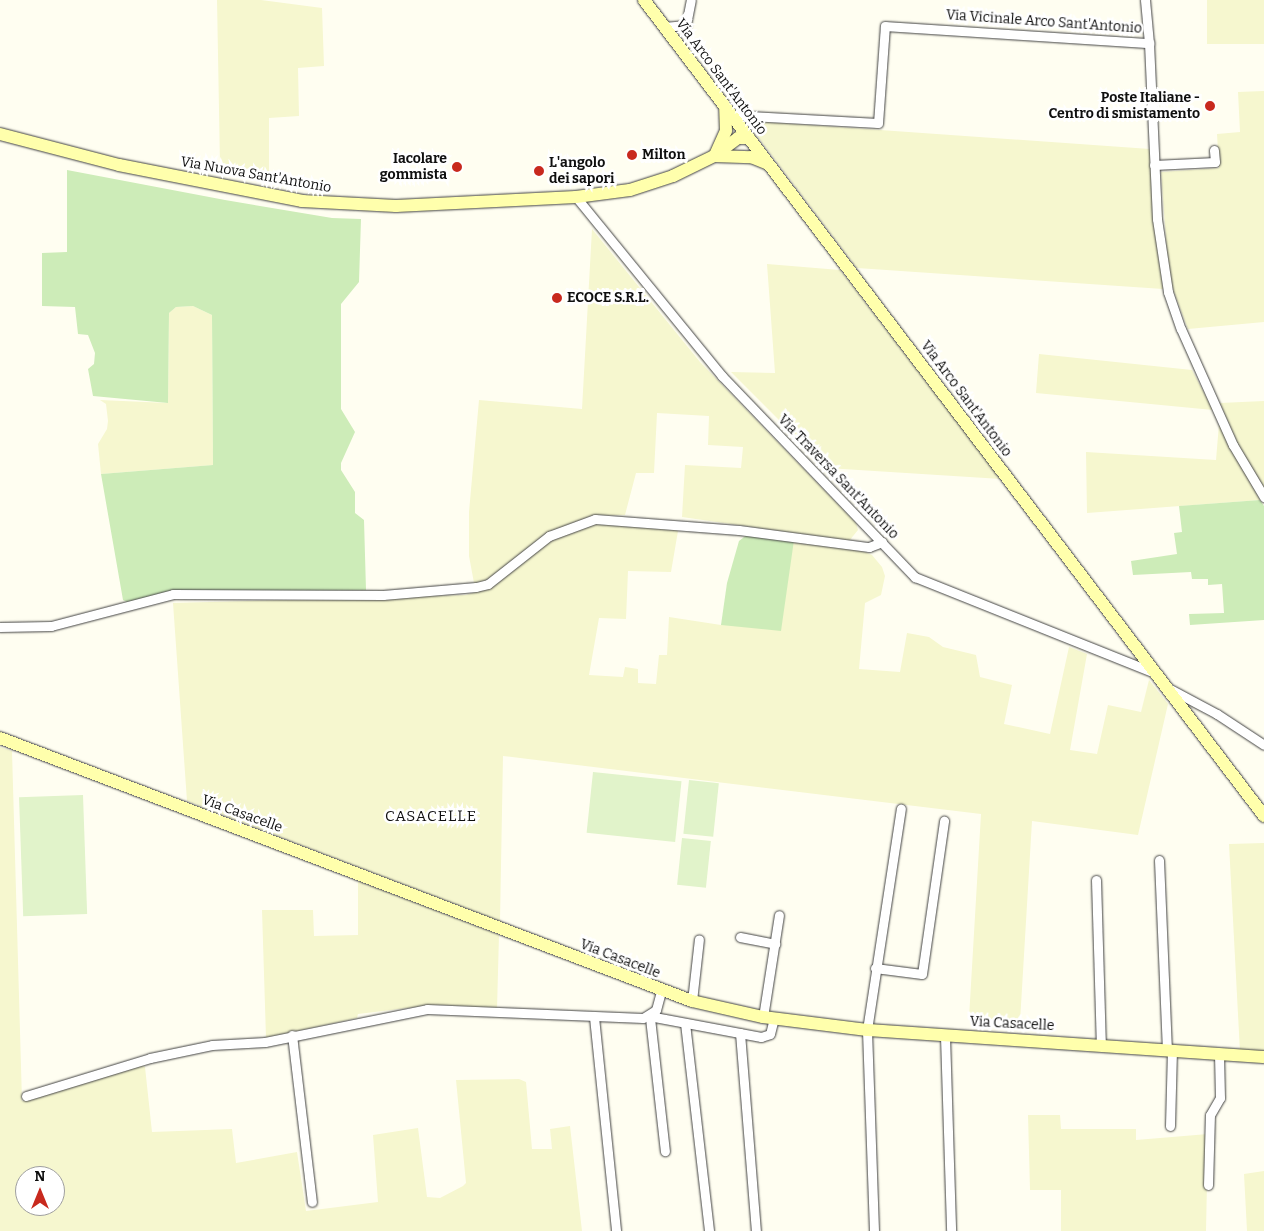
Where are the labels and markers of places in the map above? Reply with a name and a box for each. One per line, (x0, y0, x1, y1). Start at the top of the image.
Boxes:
place label: Poste Italiane - Centro di smistamento (1049, 90, 1200, 122)
marker: Poste Italiane - Centro di smistamento (1204, 100, 1216, 112)
place label: Milton (642, 147, 685, 163)
marker: Milton (626, 149, 638, 161)
place label: Iacolare gommista (380, 151, 447, 184)
place label: L'angolo dei sapori (549, 155, 614, 188)
marker: Iacolare gommista (451, 161, 463, 173)
marker: L'angolo dei sapori (533, 165, 545, 177)
place label: ECOCE S.R.L. (567, 290, 649, 306)
marker: ECOCE S.R.L. (551, 292, 563, 304)

